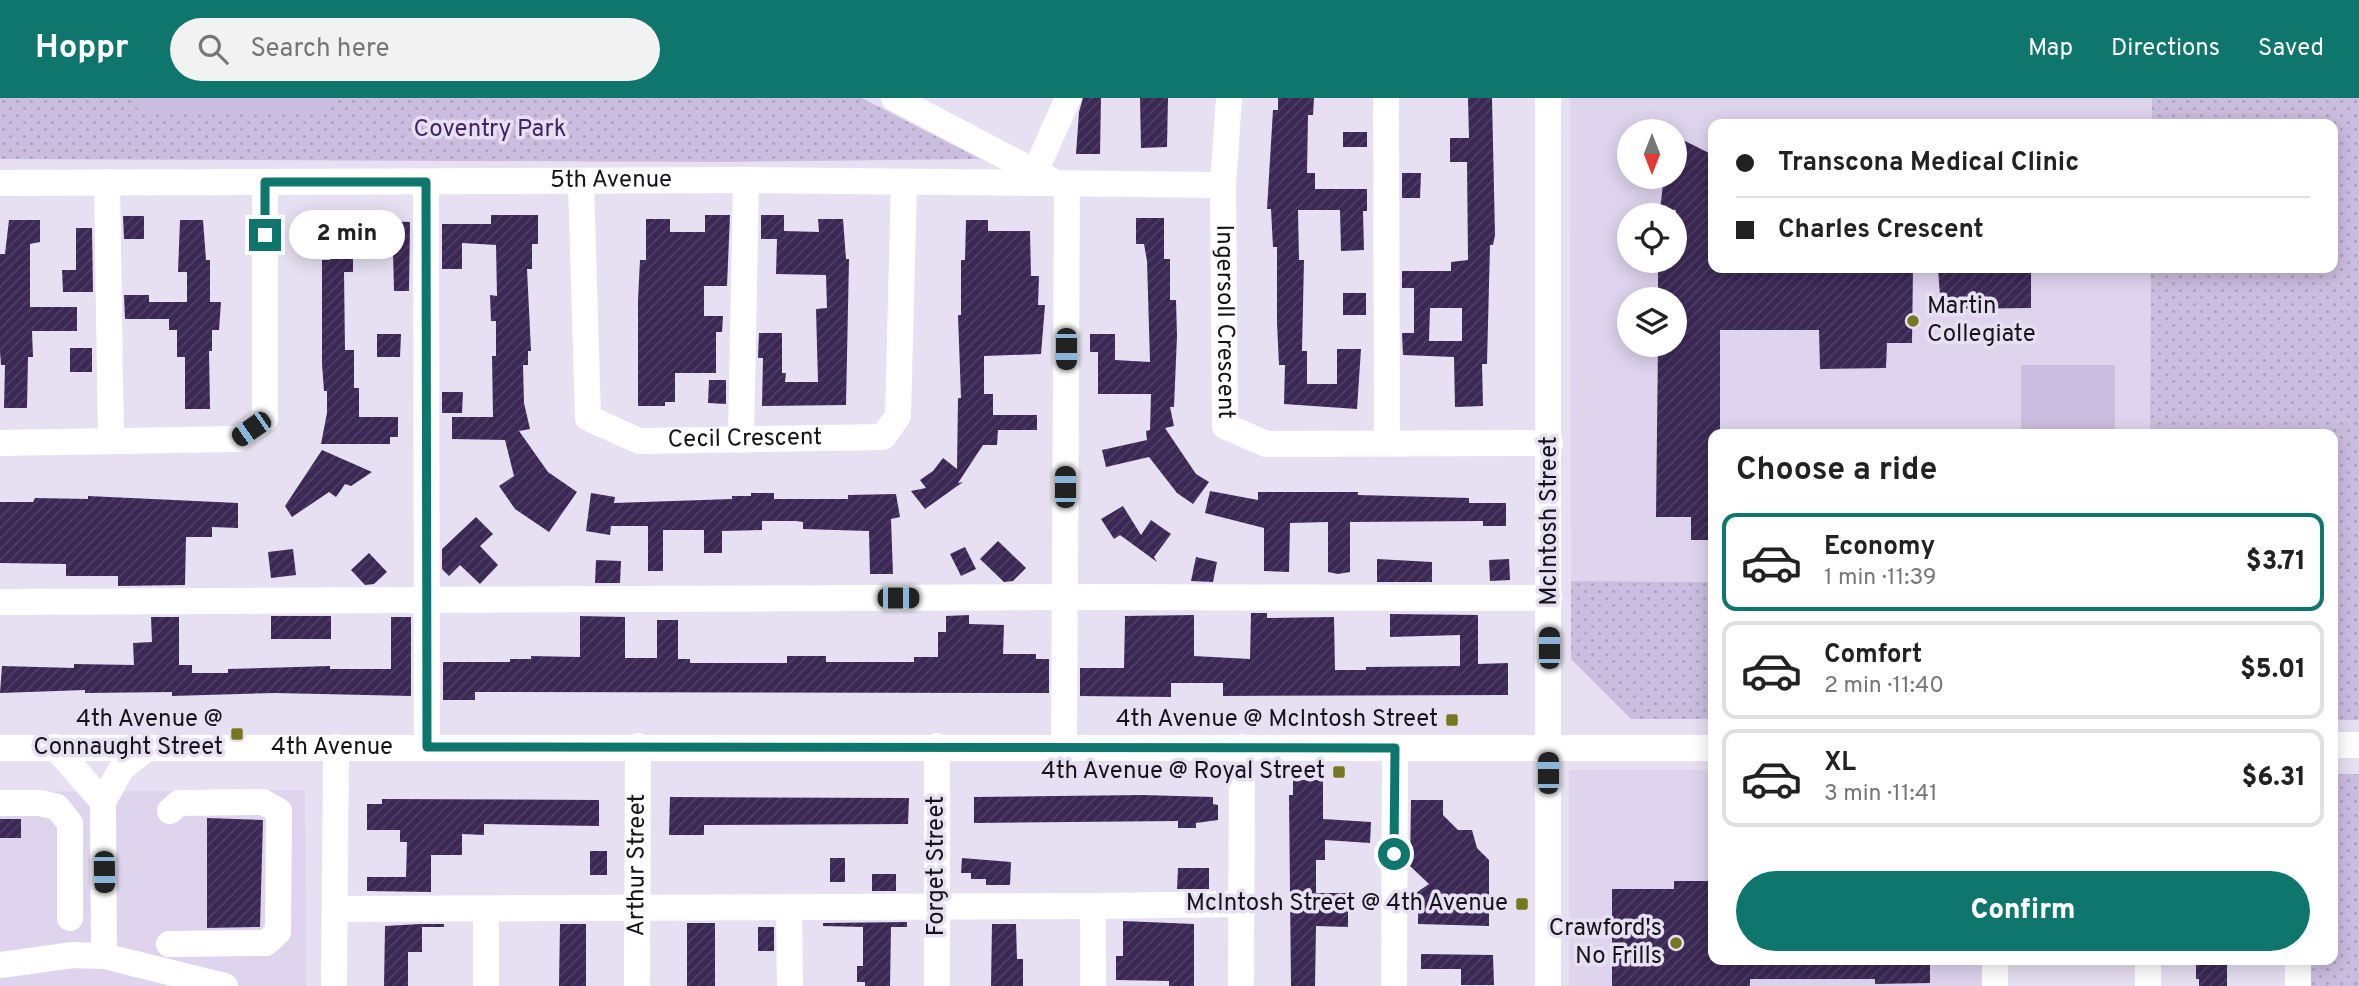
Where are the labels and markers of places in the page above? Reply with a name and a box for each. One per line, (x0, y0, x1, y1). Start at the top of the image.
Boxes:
place label: Martin Collegiate (1927, 292, 2036, 350)
marker: Martin Collegiate (1905, 313, 1921, 329)
place label: 4th Avenue @ Connaught Street (33, 705, 223, 763)
place label: 4th Avenue @ McIntosh Street (1116, 705, 1438, 735)
marker: 4th Avenue @ McIntosh Street (1444, 712, 1460, 728)
marker: 4th Avenue @ Connaught Street (229, 726, 245, 742)
place label: 4th Avenue @ Royal Street (1041, 757, 1325, 787)
marker: 4th Avenue @ Royal Street (1331, 764, 1347, 780)
place label: McIntosh Street @ 4th Avenue (1186, 889, 1508, 919)
marker: McIntosh Street @ 4th Avenue (1514, 896, 1530, 912)
place label: Crawford's No Frills (1549, 914, 1662, 972)
marker: Crawford's No Frills (1668, 935, 1684, 951)

